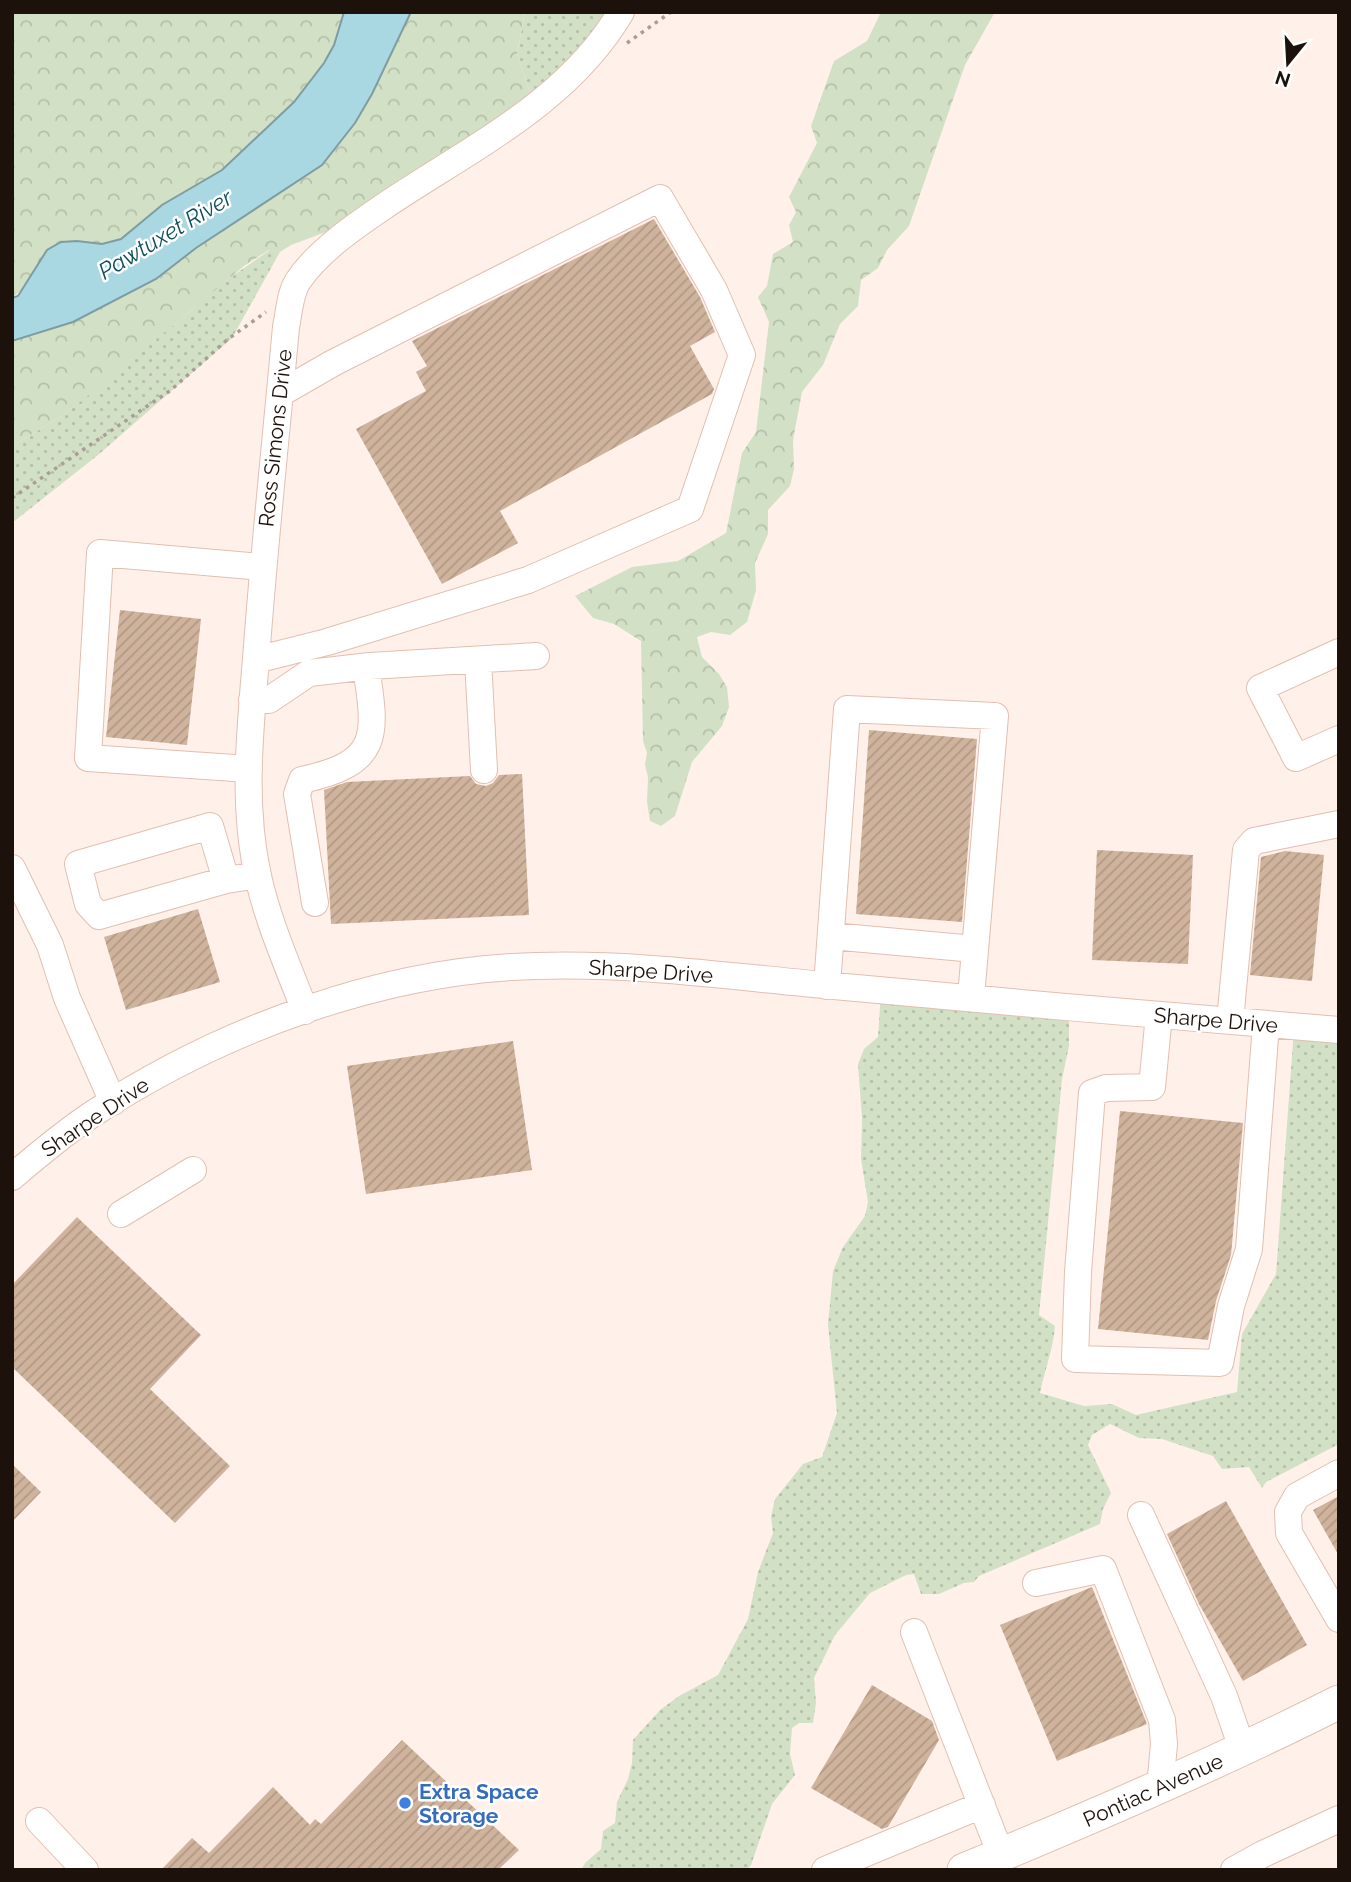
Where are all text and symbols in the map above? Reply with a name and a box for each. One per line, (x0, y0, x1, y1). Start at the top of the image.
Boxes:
north arrow (1253, 28, 1323, 98)
text: N (1272, 66, 1293, 92)
water label: Pawtuxet River (93, 183, 238, 285)
street label: Ross Simons Drive (253, 348, 297, 528)
street label: Sharpe Drive (588, 954, 714, 988)
street label: Sharpe Drive (1153, 1002, 1279, 1038)
street label: Sharpe Drive (36, 1072, 154, 1162)
street label: Pontiac Avenue (1079, 1748, 1227, 1832)
place label: Extra Space Storage (419, 1779, 539, 1828)
marker: Extra Space Storage (397, 1795, 413, 1811)

